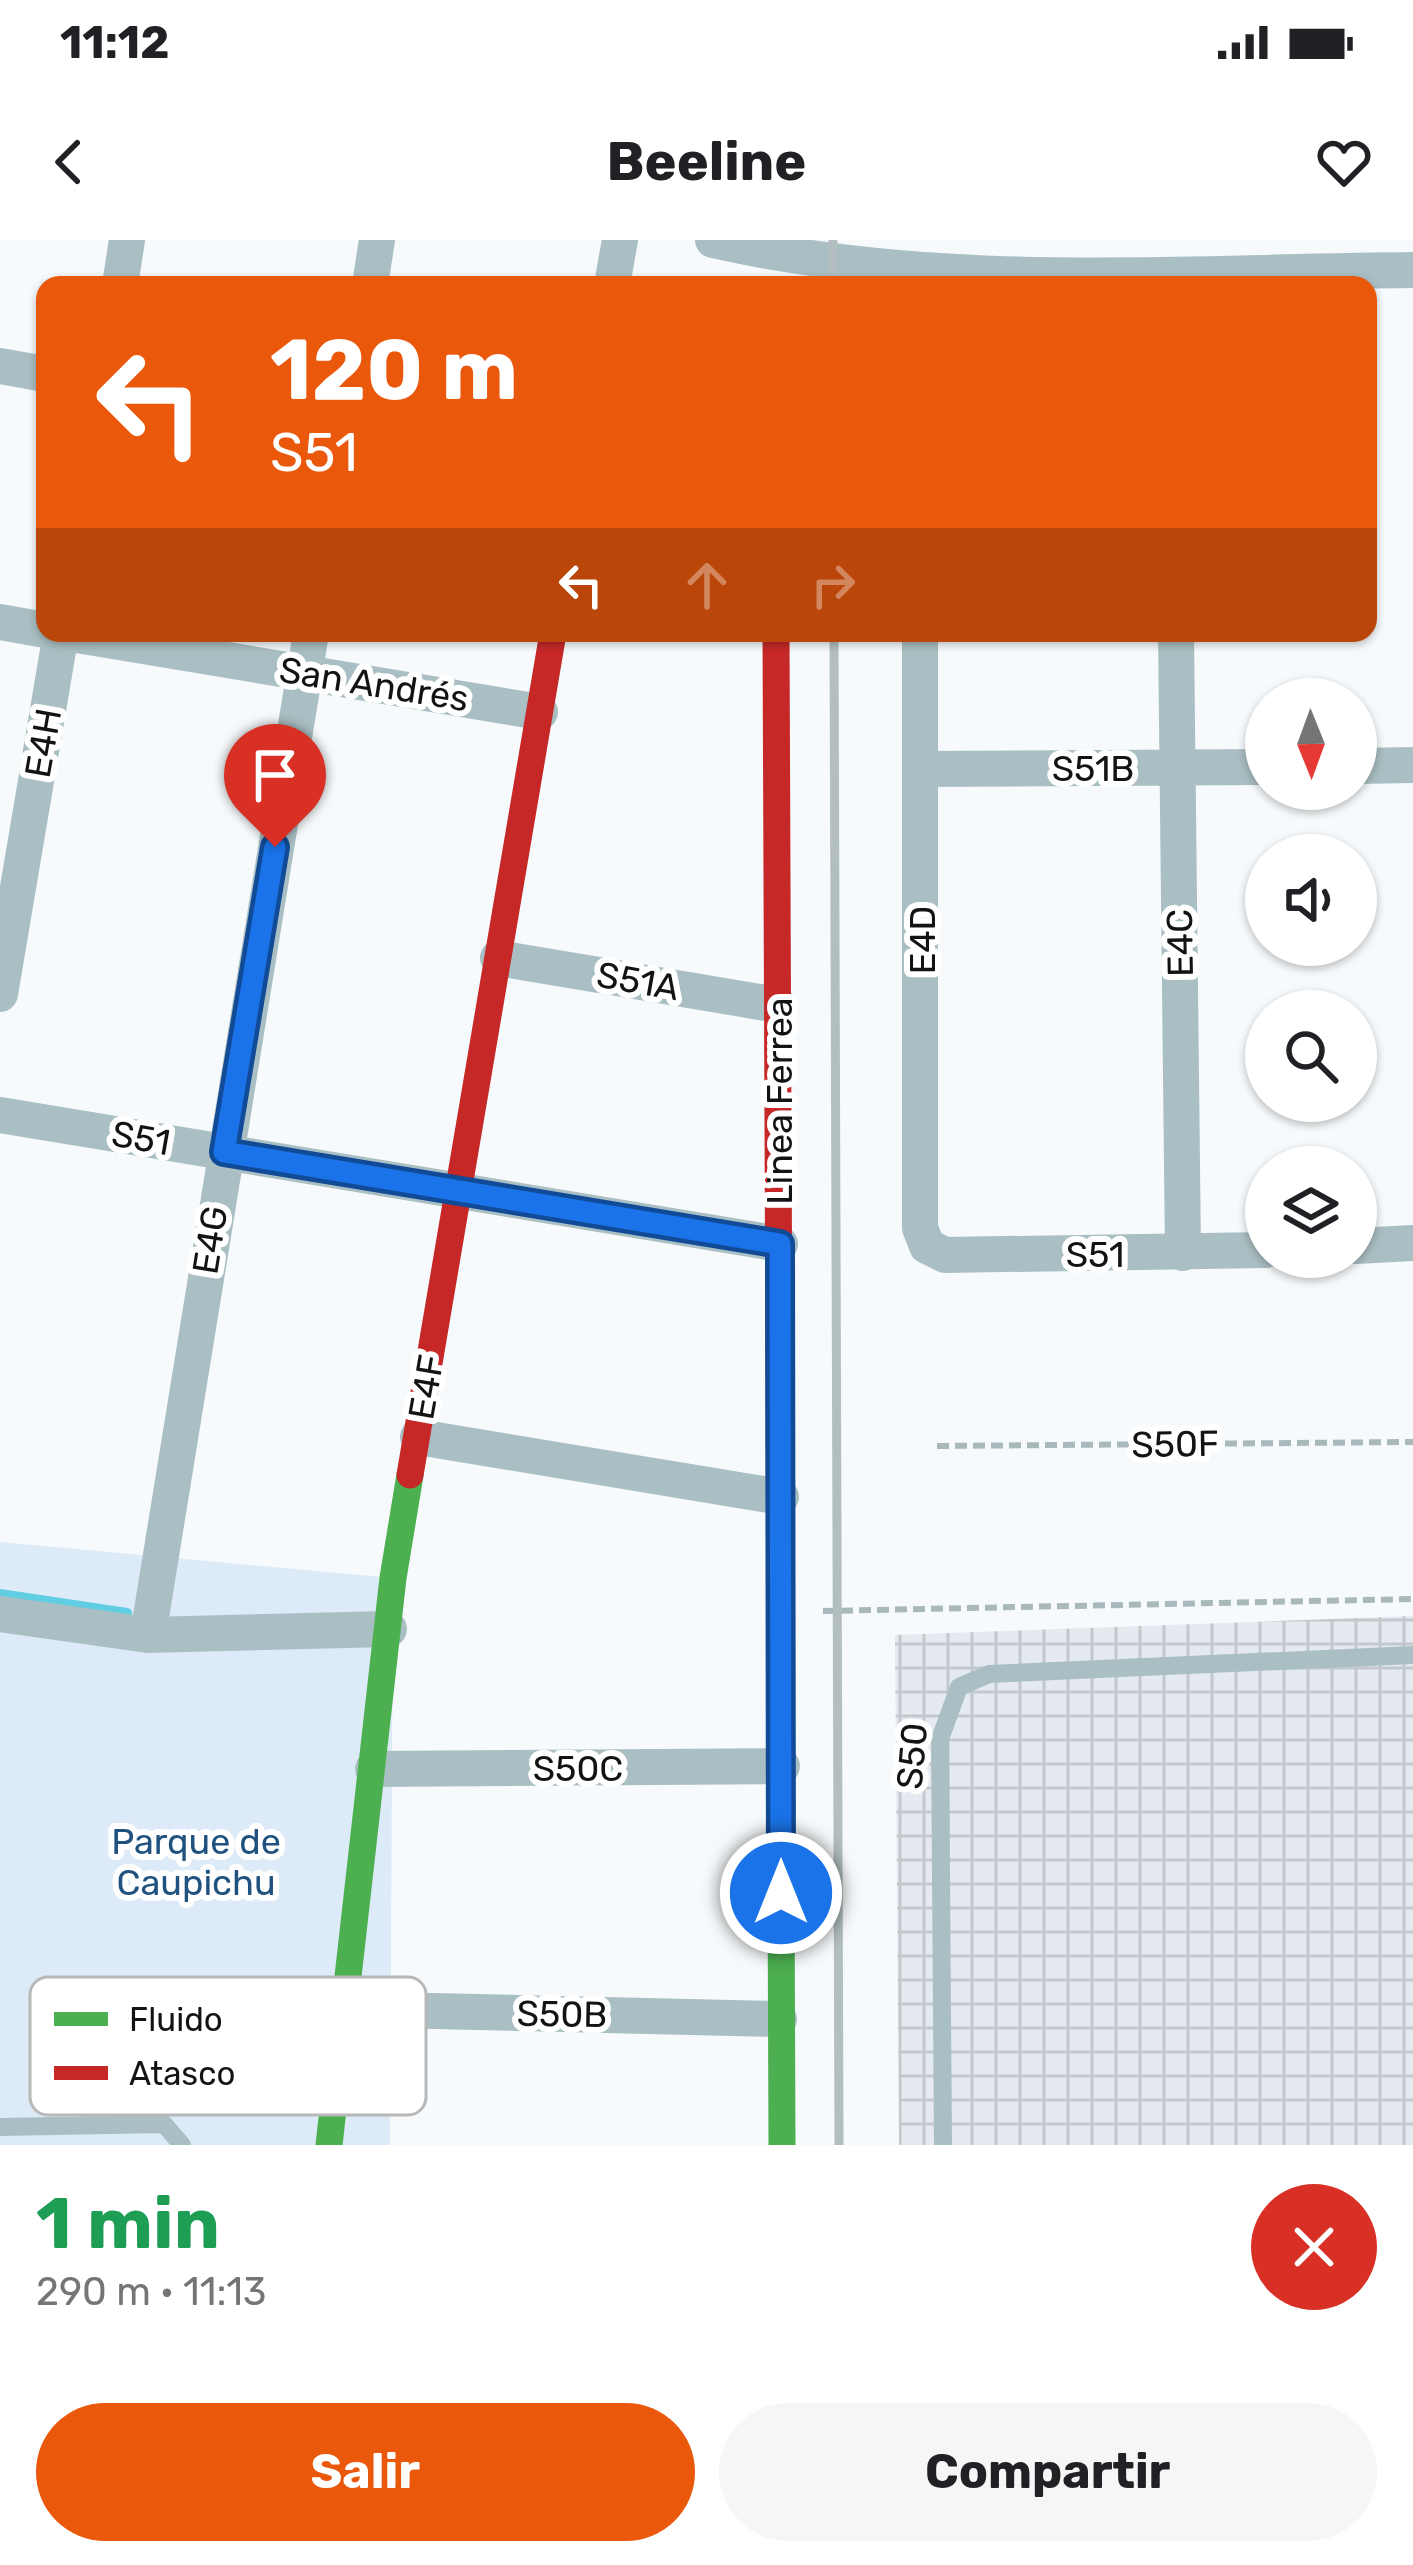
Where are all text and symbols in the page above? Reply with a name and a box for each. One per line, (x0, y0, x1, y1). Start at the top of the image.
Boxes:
text: 11:12 (60, 16, 170, 69)
icon: back (36, 129, 102, 195)
icon: heart (1311, 129, 1377, 195)
text: Beeline (607, 130, 806, 194)
text: 120 m (270, 320, 518, 420)
icon: left (72, 324, 228, 480)
text: S51 (270, 421, 358, 485)
icon: left (548, 552, 614, 618)
icon: ahead (674, 552, 740, 618)
icon: right (800, 552, 866, 618)
street label: San Andrés (276, 648, 472, 720)
north arrow (1245, 678, 1377, 810)
map controls (1245, 678, 1377, 1278)
street label: E4H (16, 705, 70, 781)
pin (224, 724, 326, 847)
icon: arrive (242, 742, 308, 808)
street label: S51B (1052, 747, 1134, 790)
button: sound (1245, 834, 1377, 966)
street label: E4D (901, 906, 944, 974)
street label: E4C (1158, 909, 1202, 977)
street label: S51A (594, 953, 682, 1009)
button: search (1245, 990, 1377, 1122)
street label: Linea Ferrea (758, 997, 801, 1205)
street label: S51 (108, 1112, 174, 1164)
button: layers (1245, 1146, 1377, 1278)
street label: E4G (183, 1203, 237, 1277)
street label: S51 (1066, 1233, 1124, 1276)
street label: E4F (399, 1351, 453, 1423)
street label: S50F (1131, 1422, 1219, 1466)
street label: S50 (888, 1721, 936, 1791)
street label: S50C (533, 1747, 623, 1790)
park label: Parque de Caupichu (111, 1820, 281, 1904)
position arrow (718, 1830, 844, 1956)
legend (30, 1977, 426, 2115)
street label: S50B (516, 1992, 608, 2036)
text: Fluido (129, 2000, 223, 2039)
text: Atasco (129, 2054, 235, 2093)
text: 1 min (36, 2181, 220, 2266)
button: close (1251, 2184, 1377, 2310)
text: 290 m · 11:13 (36, 2269, 267, 2315)
button: Salir (36, 2403, 695, 2541)
button: Compartir (719, 2403, 1377, 2541)

